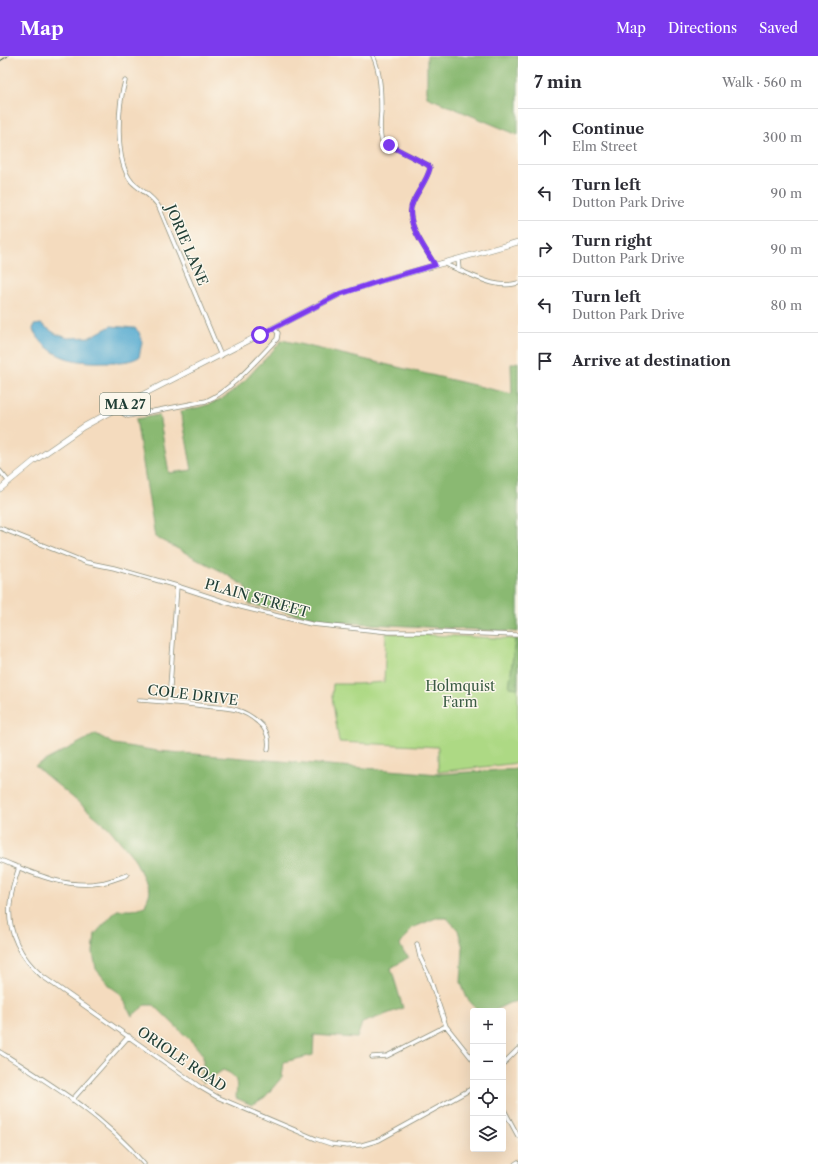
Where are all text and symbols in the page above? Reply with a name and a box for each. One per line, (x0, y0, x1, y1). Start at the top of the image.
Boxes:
text: Map (20, 17, 64, 40)
text: Map (616, 19, 646, 37)
text: Directions (668, 19, 737, 37)
text: Saved (759, 19, 798, 37)
text: 7 min (534, 72, 582, 92)
text: Walk · 560 m (722, 74, 802, 90)
text: Continue (572, 119, 644, 138)
icon: ahead (534, 126, 556, 148)
text: 300 m (763, 129, 802, 145)
route end (380, 136, 398, 154)
text: Elm Street (572, 138, 637, 154)
text: Turn left (572, 175, 641, 194)
icon: left (534, 182, 556, 204)
text: 90 m (771, 185, 802, 201)
text: Dutton Park Drive (572, 194, 685, 210)
street label: JORIE LANE (161, 200, 212, 288)
text: Turn right (572, 231, 652, 250)
icon: right (534, 238, 556, 260)
text: 90 m (771, 241, 802, 257)
text: Dutton Park Drive (572, 250, 685, 266)
text: Turn left (572, 287, 641, 306)
icon: left (534, 294, 556, 316)
text: 80 m (770, 297, 802, 313)
text: Dutton Park Drive (572, 306, 685, 322)
route start (251, 326, 269, 344)
icon: arrive (534, 350, 556, 372)
text: Arrive at destination (572, 351, 731, 370)
road number: MA 27 (100, 393, 150, 415)
street label: PLAIN STREET (203, 574, 312, 622)
park label: Holmquist Farm (425, 677, 495, 711)
street label: COLE DRIVE (147, 681, 239, 709)
map controls (470, 1008, 506, 1152)
button: + (470, 1008, 506, 1044)
street label: ORIOLE ROAD (134, 1022, 230, 1096)
button: − (470, 1044, 506, 1080)
button: locate (470, 1080, 506, 1116)
button: layers (470, 1116, 506, 1152)

